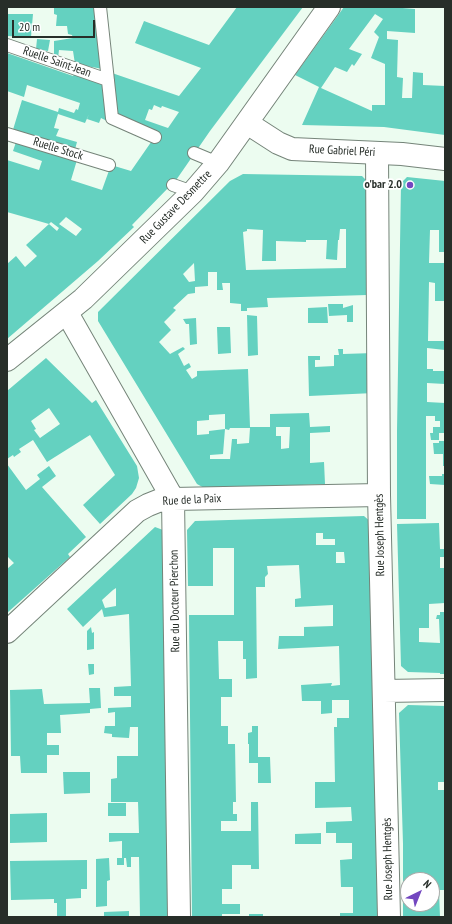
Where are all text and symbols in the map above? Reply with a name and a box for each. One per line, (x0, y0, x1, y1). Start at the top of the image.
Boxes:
scale bar (14, 12, 97, 38)
text: 20 m (19, 19, 40, 34)
street label: Ruelle Saint-Jean (21, 44, 93, 80)
street label: Ruelle Stock (31, 135, 85, 163)
street label: Rue Gabriel Péri (308, 142, 376, 160)
street label: Rue Gustave Desmettre (137, 167, 215, 247)
place label: o'bar 2.0 (365, 178, 402, 192)
marker: o'bar 2.0 (405, 180, 415, 190)
street label: Rue de la Paix (162, 491, 222, 509)
street label: Rue Joseph Hentgès (372, 494, 388, 576)
street label: Rue du Docteur Pierchon (167, 550, 183, 652)
street label: Rue Joseph Hentgès (380, 818, 396, 900)
north arrow (400, 872, 440, 912)
text: N (421, 877, 434, 891)

